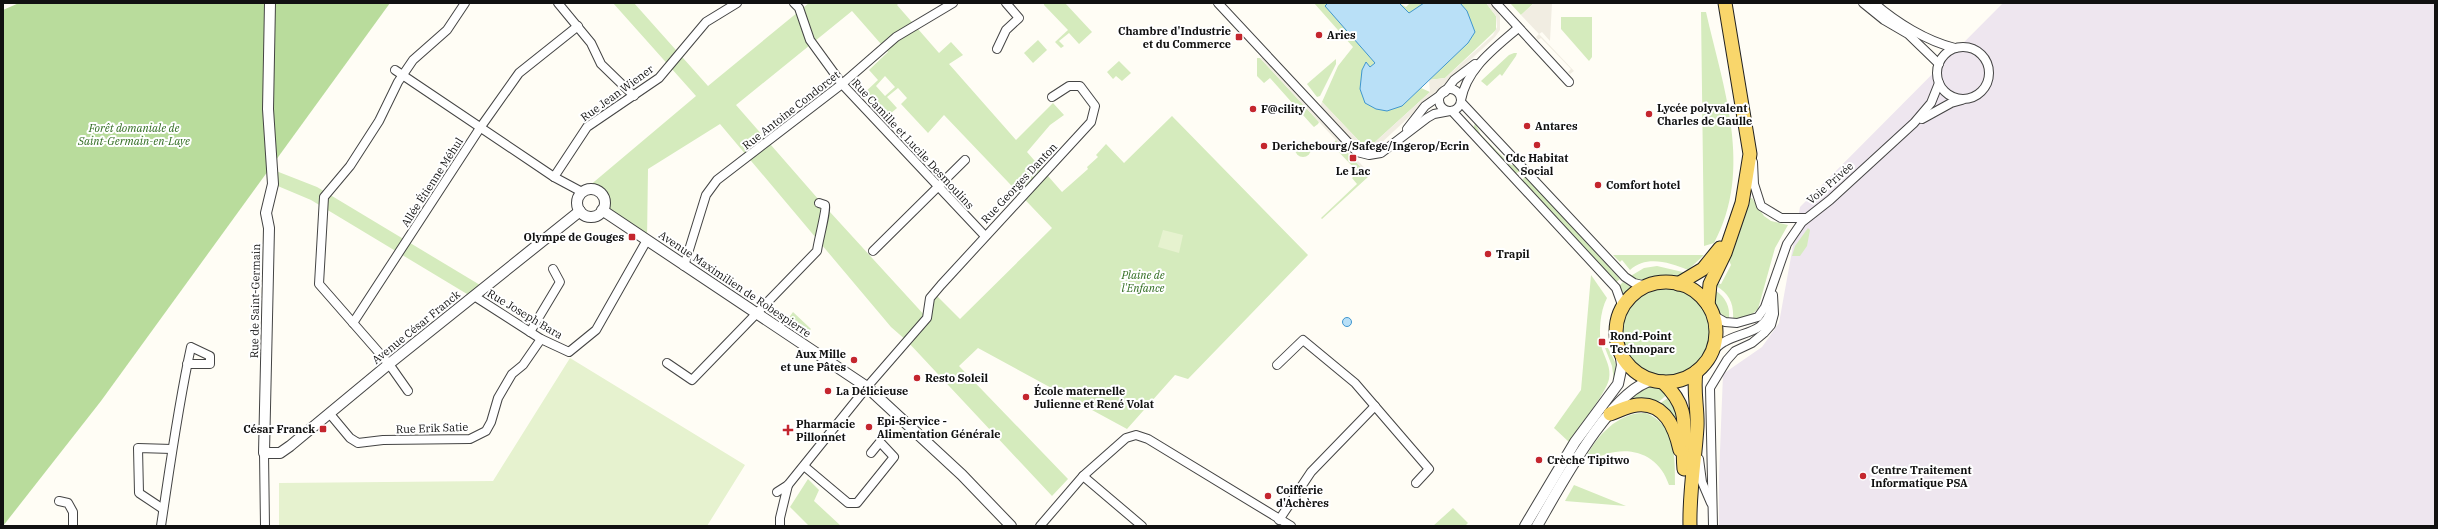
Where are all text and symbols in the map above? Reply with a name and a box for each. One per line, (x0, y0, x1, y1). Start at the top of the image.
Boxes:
place label: Chambre d'Industrie et du Commerce (1118, 24, 1231, 51)
place label: Aries (1327, 28, 1356, 42)
marker: Aries (1314, 30, 1324, 40)
marker: Chambre d'Industrie et du Commerce (1234, 32, 1244, 42)
street label: Rue Jean Wiener (578, 62, 656, 124)
street label: Rue Antoine Condorcet (740, 68, 843, 152)
street label: Rue Camille et Lucile Desmoulins (849, 76, 977, 212)
place label: Lycée polyvalent Charles de Gaulle (1657, 101, 1752, 128)
place label: F@cility (1261, 102, 1306, 116)
marker: F@cility (1248, 104, 1258, 114)
marker: Lycée polyvalent Charles de Gaulle (1644, 109, 1654, 119)
place label: Antares (1535, 119, 1578, 133)
park label: Forêt domaniale de Saint-Germain-en-Laye (77, 121, 190, 148)
marker: Antares (1522, 121, 1532, 131)
street label: Allée Étienne Méhul (398, 135, 466, 229)
place label: Derichebourg/Safege/Ingerop/Ecrin (1272, 139, 1469, 153)
street label: Rue Georges Danton (978, 140, 1060, 226)
marker: Cdc Habitat Social (1532, 140, 1542, 150)
marker: Derichebourg/Safege/Ingerop/Ecrin (1259, 141, 1269, 151)
place label: Cdc Habitat Social (1506, 151, 1568, 178)
marker: Le Lac (1348, 153, 1358, 163)
street label: Voie Privée (1804, 159, 1856, 207)
place label: Le Lac (1336, 164, 1370, 178)
place label: Comfort hotel (1606, 178, 1681, 192)
marker: Comfort hotel (1593, 180, 1603, 190)
street label: Avenue Maximilien de Robespierre (656, 228, 814, 340)
place label: Olympe de Gouges (524, 230, 624, 244)
marker: Olympe de Gouges (627, 232, 637, 242)
street label: Rue de Saint-Germain (247, 244, 263, 358)
place label: Trapil (1496, 247, 1530, 261)
marker: Trapil (1483, 249, 1493, 259)
park label: Plaine de l'Enfance (1120, 268, 1165, 295)
street label: Rue Joseph Bara (485, 286, 565, 342)
street label: Avenue César Franck (369, 287, 463, 367)
place label: Rond-Point Technoparc (1610, 329, 1675, 356)
marker: Rond-Point Technoparc (1597, 337, 1607, 347)
place label: Aux Mille et une Pâtes (780, 347, 846, 374)
marker: Aux Mille et une Pâtes (849, 355, 859, 365)
place label: Resto Soleil (925, 371, 988, 385)
marker: Resto Soleil (912, 373, 922, 383)
place label: École maternelle Julienne et René Volat (1034, 383, 1154, 411)
place label: La Délicieuse (836, 384, 908, 398)
marker: La Délicieuse (823, 386, 833, 396)
marker: École maternelle Julienne et René Volat (1021, 392, 1031, 402)
place label: Epi-Service - Alimentation Générale (877, 414, 1000, 441)
place label: Pharmacie Pillonnet (796, 417, 855, 444)
street label: Rue Erik Satie (395, 420, 469, 436)
place label: César Franck (243, 422, 315, 436)
marker: Epi-Service - Alimentation Générale (864, 422, 874, 432)
marker: César Franck (318, 424, 328, 434)
marker: Pharmacie Pillonnet (783, 425, 793, 435)
place label: Crèche Tipitwo (1547, 453, 1629, 467)
marker: Crèche Tipitwo (1534, 455, 1544, 465)
place label: Centre Traitement Informatique PSA (1871, 463, 1972, 490)
marker: Centre Traitement Informatique PSA (1858, 471, 1868, 481)
place label: Coifferie d'Achères (1276, 483, 1329, 510)
marker: Coifferie d'Achères (1263, 491, 1273, 501)

